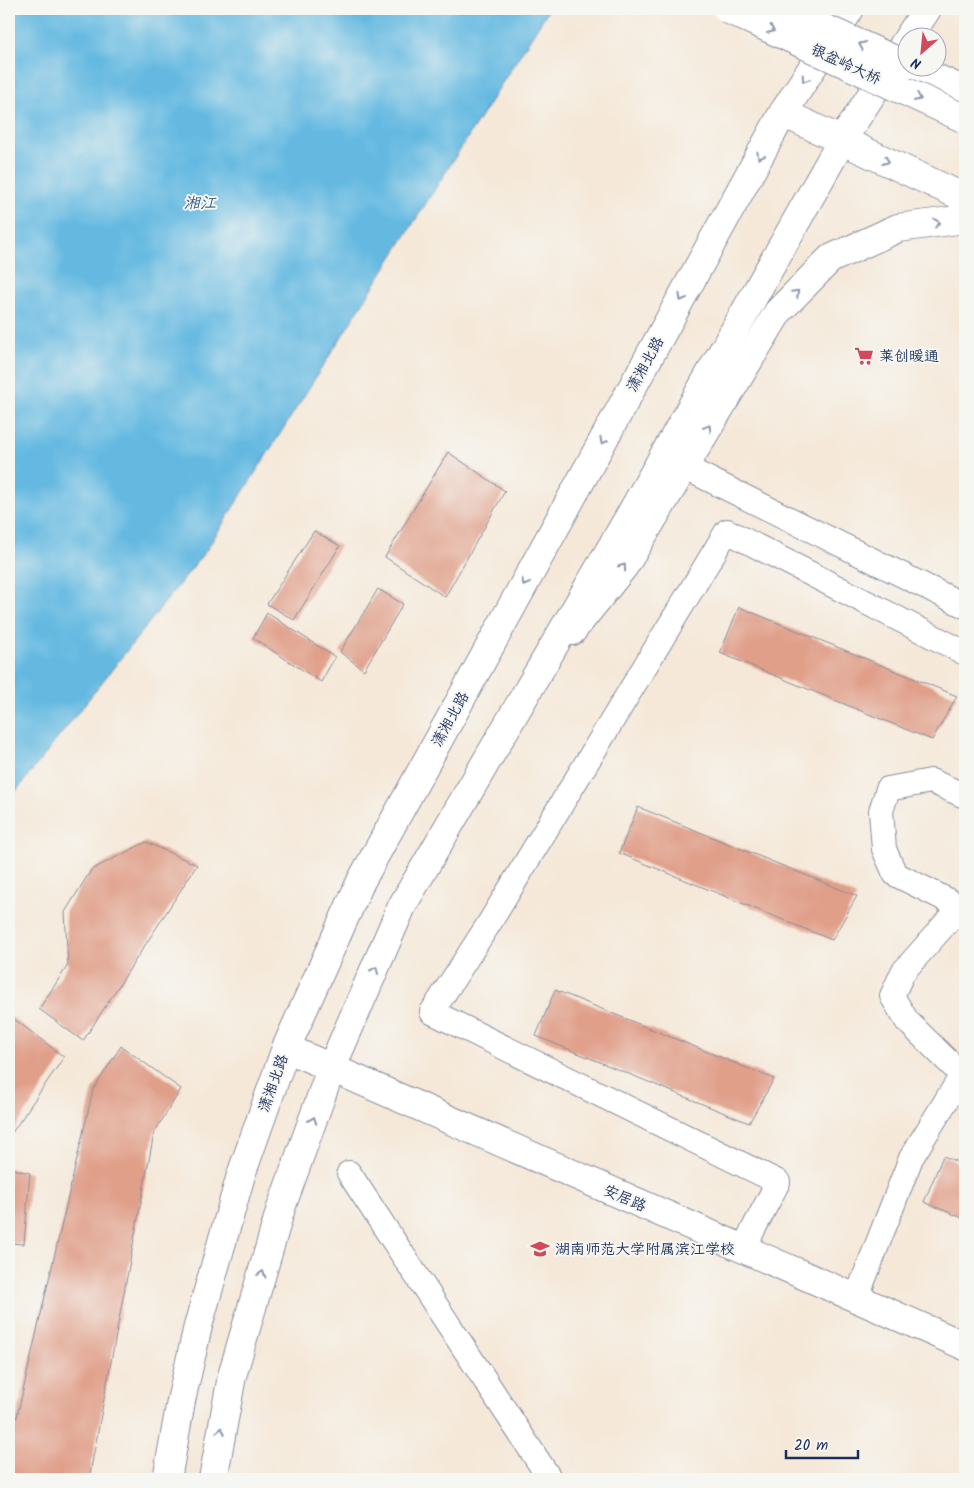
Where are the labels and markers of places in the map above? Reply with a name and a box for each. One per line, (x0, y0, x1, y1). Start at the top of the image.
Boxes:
supermarket icon: 莱创暖通 (853, 345, 875, 367)
place label: 莱创暖通 (879, 345, 939, 369)
school or university icon: 湖南师范大学附属滨江学校 (529, 1238, 551, 1260)
place label: 湖南师范大学附属滨江学校 (555, 1238, 735, 1262)

